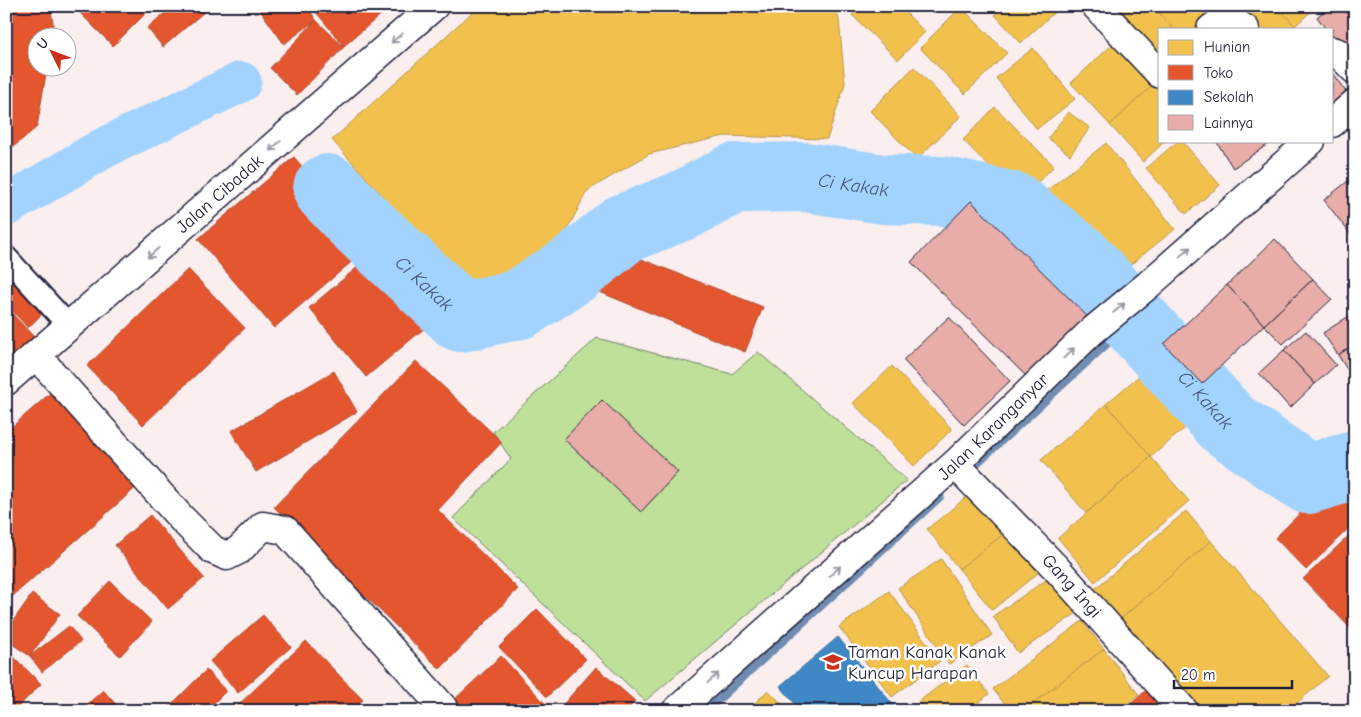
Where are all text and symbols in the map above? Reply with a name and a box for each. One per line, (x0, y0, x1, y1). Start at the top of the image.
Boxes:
north arrow (28, 28, 78, 78)
legend (1158, 28, 1334, 142)
one-way arrow (391, 33, 404, 44)
text: U (33, 34, 52, 53)
text: Hunian (1204, 38, 1250, 56)
text: Toko (1204, 64, 1233, 82)
text: Sekolah (1204, 88, 1254, 106)
text: Lainnya (1204, 114, 1253, 132)
one-way arrow (269, 140, 282, 151)
street label: Jalan Cibadak (172, 150, 268, 238)
water label: Ci Kakak (817, 169, 890, 201)
one-way arrow (146, 247, 159, 258)
one-way arrow (1178, 247, 1191, 258)
water label: Ci Kakak (391, 252, 458, 317)
one-way arrow (1113, 303, 1126, 314)
one-way arrow (1063, 347, 1075, 359)
water label: Ci Kakak (1173, 367, 1238, 434)
street label: Jalan Karanganyar (934, 368, 1054, 485)
street label: Gang Ingi (1038, 550, 1106, 622)
one-way arrow (828, 565, 841, 577)
place label: Taman Kanak Kanak Kuncup Harapan (848, 642, 1006, 684)
school or university icon: Taman Kanak Kanak Kuncup Harapan (822, 651, 844, 673)
scale bar (1174, 657, 1291, 689)
text: 20 m (1181, 666, 1215, 684)
one-way arrow (706, 673, 719, 684)

